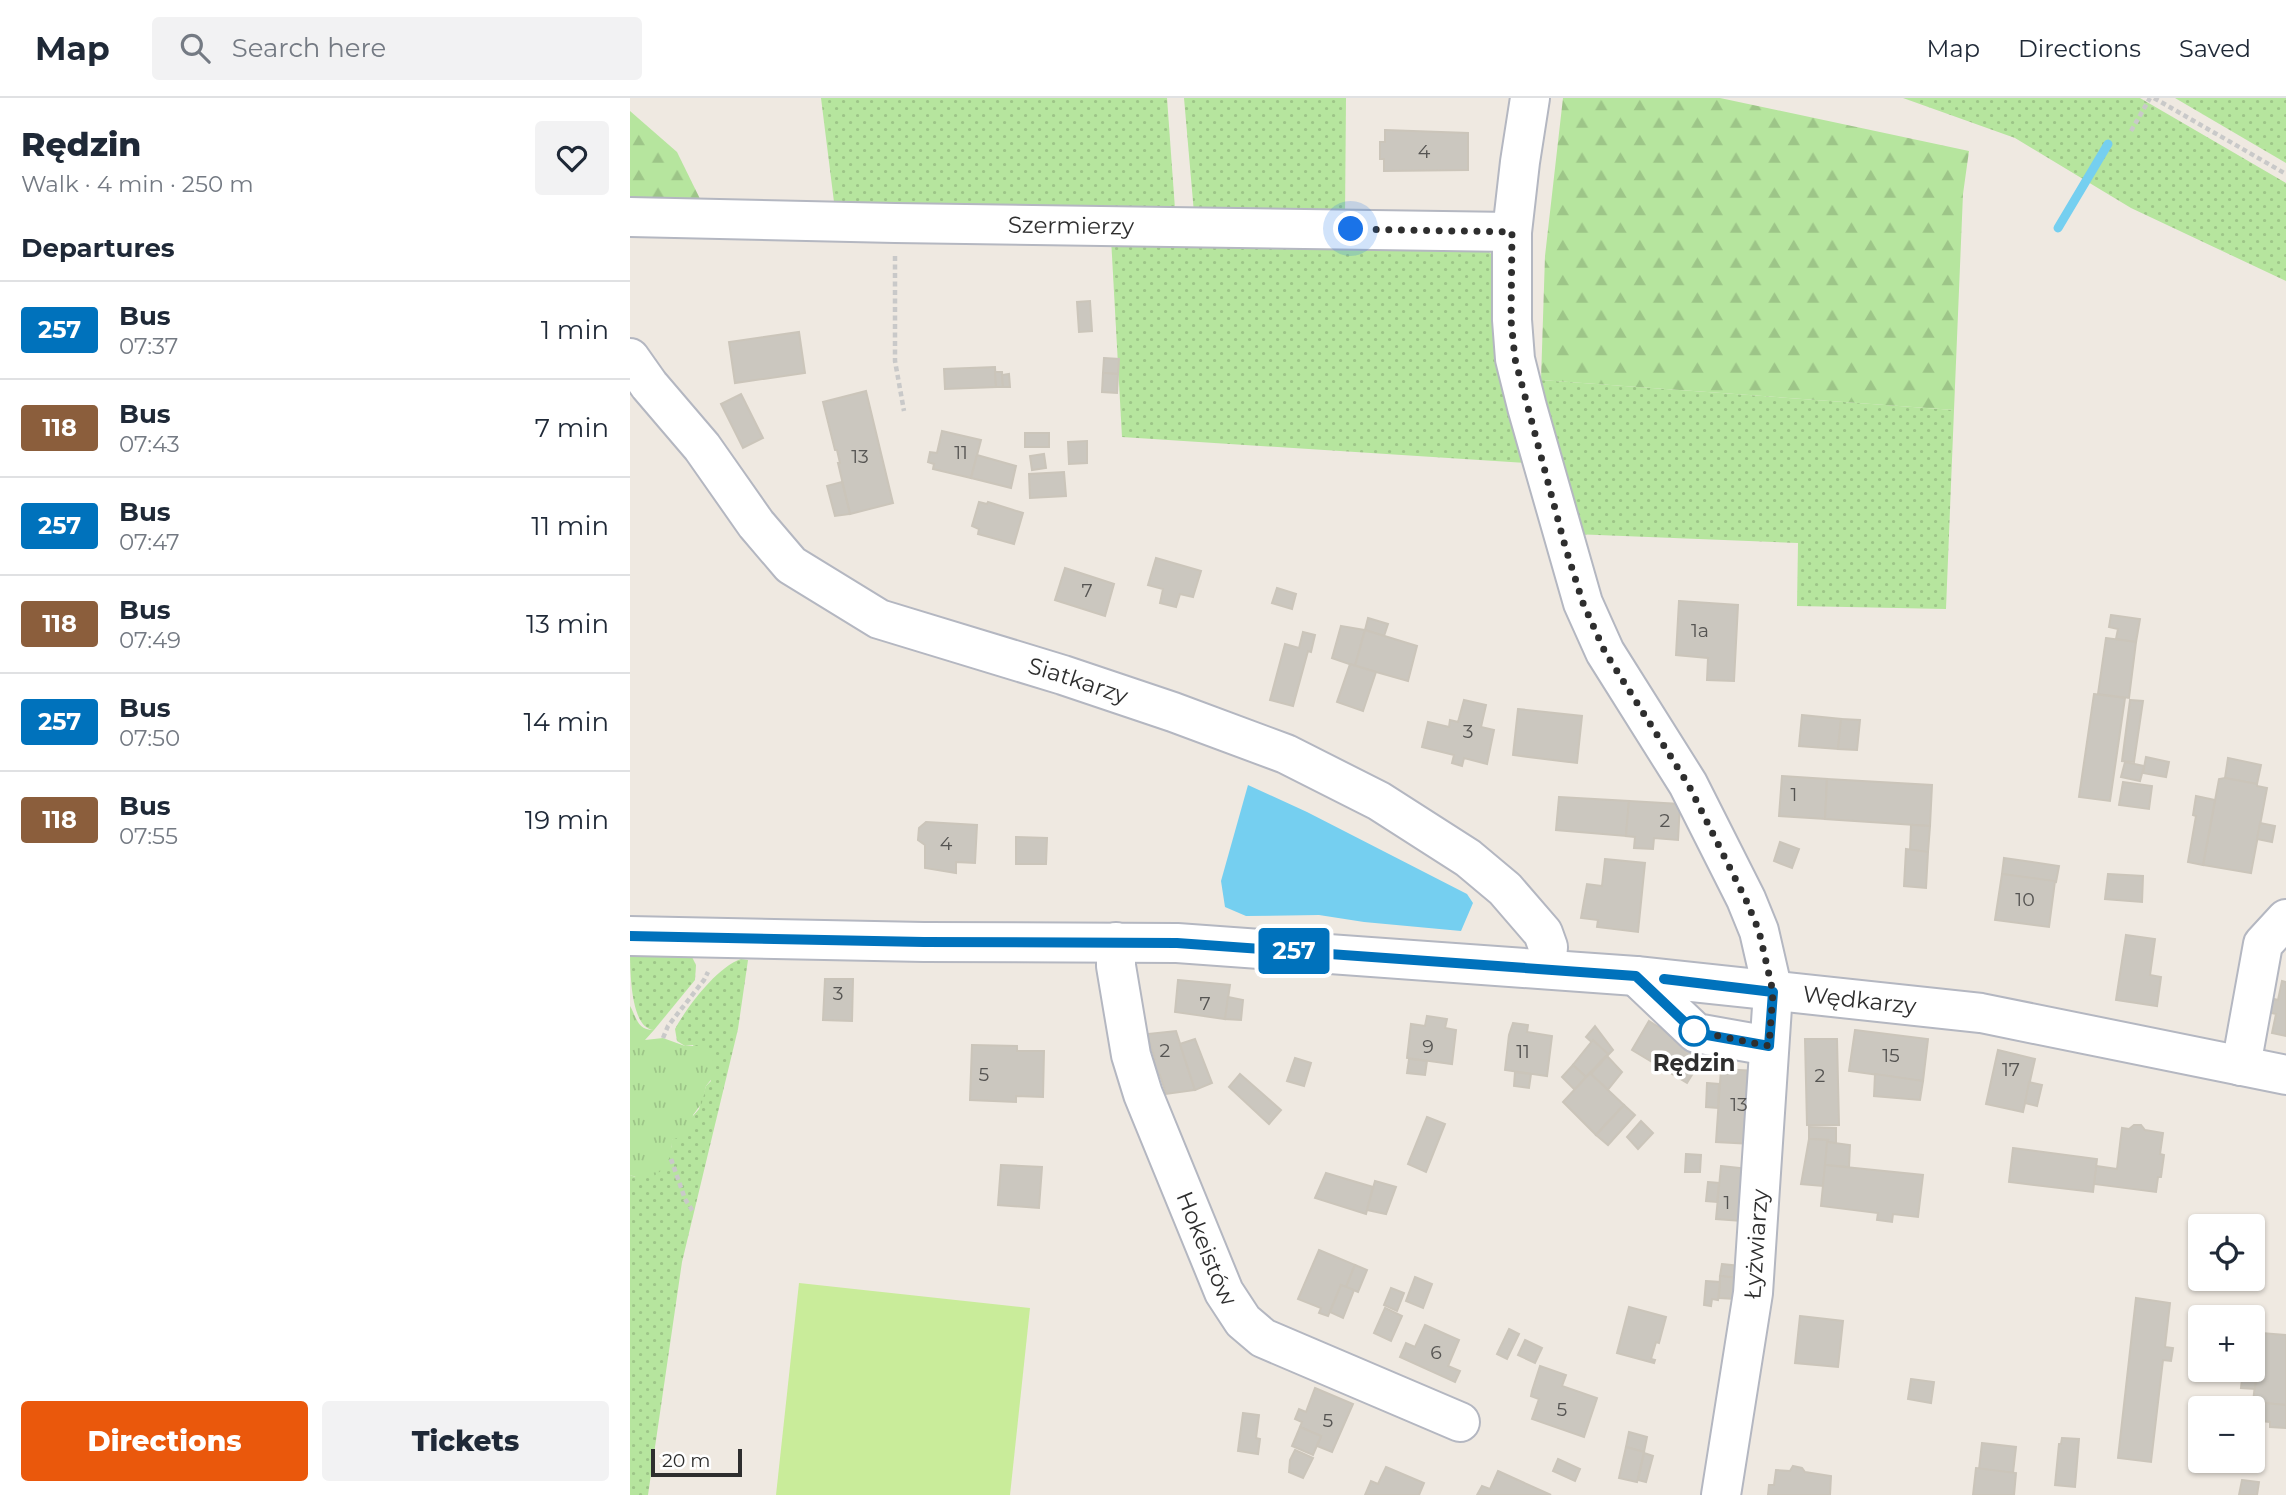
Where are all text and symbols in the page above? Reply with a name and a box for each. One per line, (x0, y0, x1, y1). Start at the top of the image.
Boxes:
search box (152, 17, 642, 80)
text: Map (35, 28, 110, 68)
icon: search (176, 29, 214, 67)
text: Search here (232, 32, 386, 64)
text: Map (1927, 34, 1980, 63)
text: Directions (2018, 34, 2141, 63)
text: Saved (2179, 34, 2251, 63)
button: heart (535, 121, 609, 195)
text: Rędzin (21, 124, 141, 164)
house number: 4 (1418, 140, 1431, 163)
text: Walk · 4 min · 250 m (21, 170, 254, 198)
street label: Szermierzy (1008, 211, 1135, 240)
your location (1333, 211, 1368, 246)
text: Departures (21, 232, 175, 264)
text: Bus (119, 300, 171, 332)
text: 1 min (541, 314, 609, 346)
text: 257 (38, 315, 81, 344)
text: 07:37 (119, 332, 178, 360)
text: Bus (119, 398, 171, 430)
text: 7 min (535, 412, 609, 444)
text: 118 (42, 413, 77, 442)
text: 07:43 (119, 430, 180, 458)
house number: 11 (954, 441, 968, 464)
house number: 13 (851, 445, 869, 468)
text: Bus (119, 496, 171, 528)
text: 11 min (531, 510, 609, 542)
text: 257 (38, 511, 81, 540)
text: 07:47 (119, 528, 180, 556)
house number: 7 (1081, 579, 1093, 602)
text: Bus (119, 594, 171, 626)
text: 13 min (526, 608, 609, 640)
text: 118 (42, 609, 77, 638)
house number: 1a (1691, 619, 1709, 642)
text: 07:49 (119, 626, 181, 654)
street label: Siatkarzy (1025, 651, 1132, 710)
text: Bus (119, 692, 171, 724)
text: 14 min (523, 706, 609, 738)
text: 257 (38, 707, 81, 736)
house number: 3 (1463, 720, 1473, 743)
text: 07:50 (119, 724, 180, 752)
house number: 1 (1791, 783, 1797, 806)
text: Bus (119, 790, 171, 822)
text: 19 min (525, 804, 609, 836)
text: 118 (42, 805, 77, 834)
house number: 2 (1660, 809, 1671, 832)
text: 07:55 (119, 822, 178, 850)
house number: 4 (940, 832, 953, 855)
house number: 10 (2015, 888, 2035, 911)
line badge: 257 (1254, 928, 1334, 974)
text: 257 (1272, 936, 1316, 965)
street label: Wędkarzy (1801, 980, 1918, 1020)
house number: 3 (833, 982, 843, 1005)
house number: 7 (1199, 992, 1211, 1015)
marker: Rędzin (1679, 1016, 1709, 1046)
house number: 9 (1422, 1035, 1434, 1058)
house number: 2 (1160, 1039, 1171, 1062)
house number: 11 (1516, 1040, 1530, 1063)
house number: 15 (1882, 1044, 1900, 1067)
place label: Rędzin (1653, 1049, 1735, 1077)
house number: 17 (2002, 1058, 2020, 1081)
house number: 5 (979, 1063, 990, 1086)
house number: 2 (1815, 1064, 1826, 1087)
house number: 13 (1730, 1093, 1748, 1116)
street label: Hokeistów (1170, 1187, 1244, 1312)
street label: Łyżwiarzy (1738, 1187, 1774, 1300)
house number: 1 (1724, 1191, 1730, 1214)
map controls (2188, 1214, 2265, 1473)
button: locate (2188, 1214, 2265, 1291)
button: + (2188, 1305, 2265, 1382)
house number: 6 (1430, 1341, 1442, 1364)
button: − (2188, 1396, 2265, 1473)
house number: 5 (1557, 1398, 1568, 1421)
button: Directions (21, 1401, 308, 1481)
button: Tickets (322, 1401, 609, 1481)
house number: 5 (1323, 1409, 1334, 1432)
scale bar (651, 1446, 742, 1478)
text: 20 m (662, 1449, 710, 1472)

